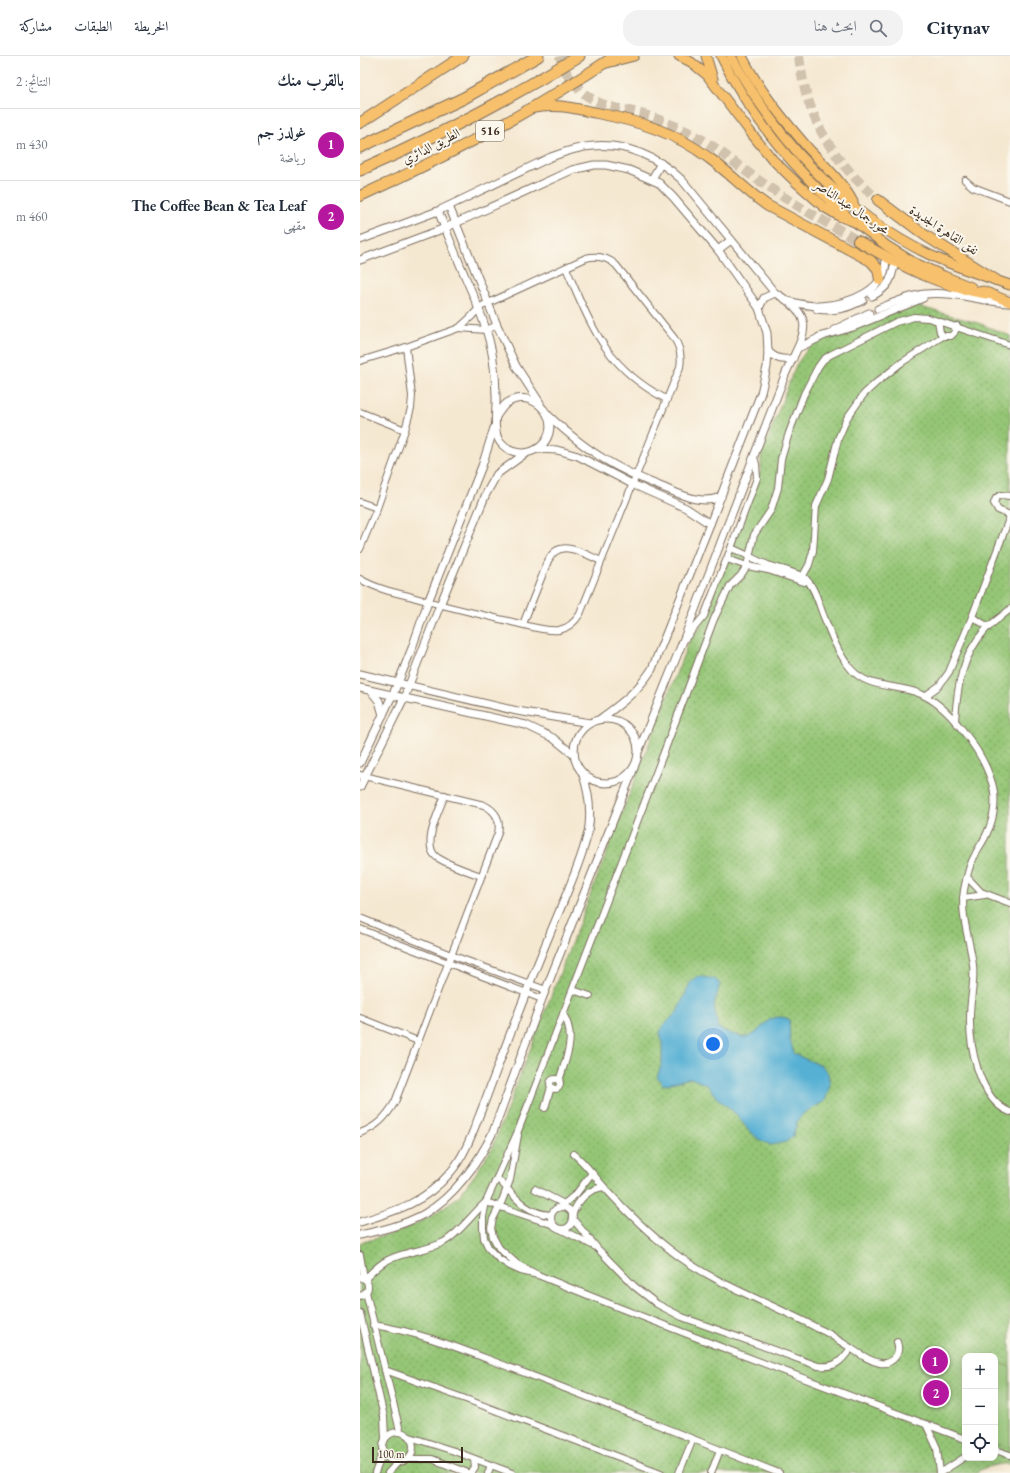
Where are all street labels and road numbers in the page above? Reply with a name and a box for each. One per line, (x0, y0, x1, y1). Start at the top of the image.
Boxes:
road number: 516 (476, 121, 504, 141)
street label: الطريق الدائري (399, 124, 464, 170)
street label: محور جمال عبد الناصر (810, 175, 893, 238)
street label: نفق القاهرة الجديدة (906, 201, 982, 259)

